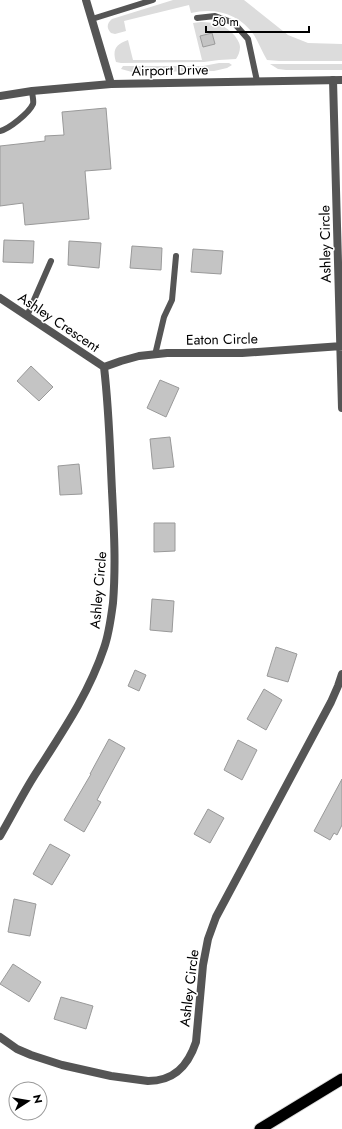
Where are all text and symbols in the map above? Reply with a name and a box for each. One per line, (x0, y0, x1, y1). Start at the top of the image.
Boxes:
scale bar (206, 8, 309, 34)
text: 50 m (212, 13, 239, 31)
street label: Airport Drive (131, 59, 209, 81)
street label: Ashley Circle (314, 205, 336, 283)
street label: Ashley Crescent (14, 287, 104, 357)
street label: Eaton Circle (186, 328, 258, 350)
street label: Ashley Circle (85, 550, 111, 630)
street label: Ashley Circle (174, 948, 204, 1028)
north arrow (8, 1081, 48, 1121)
text: N (29, 1093, 47, 1105)

